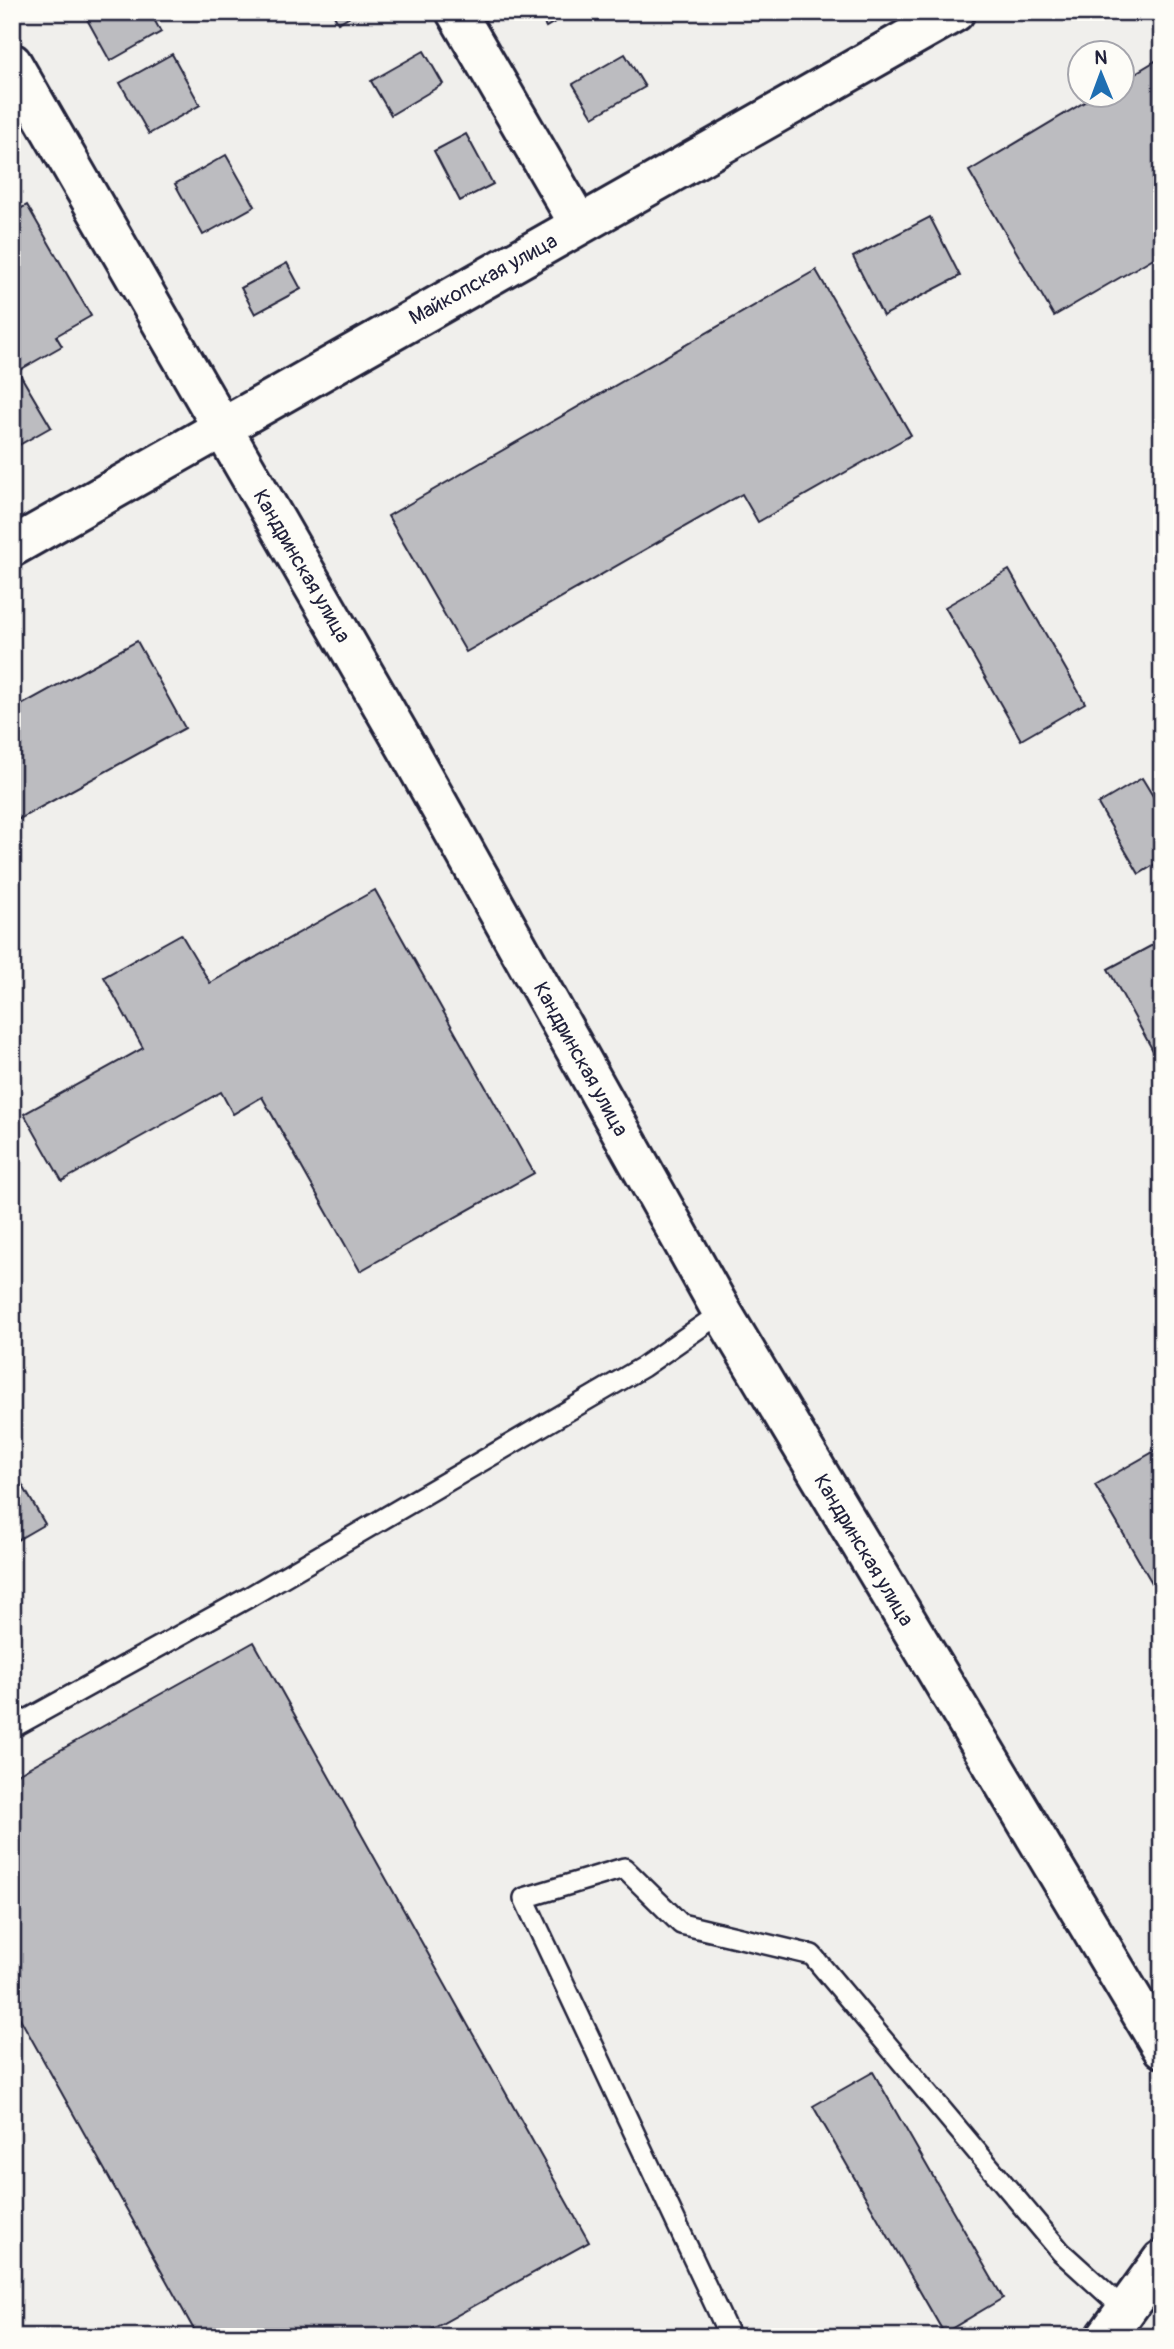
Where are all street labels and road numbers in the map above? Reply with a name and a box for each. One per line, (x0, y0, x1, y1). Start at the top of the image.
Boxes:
street label: Майкопская улица (404, 227, 562, 331)
street label: Кандринская улица (247, 485, 356, 648)
street label: Кандринская улица (527, 977, 634, 1141)
street label: Кандринская улица (808, 1469, 920, 1631)

